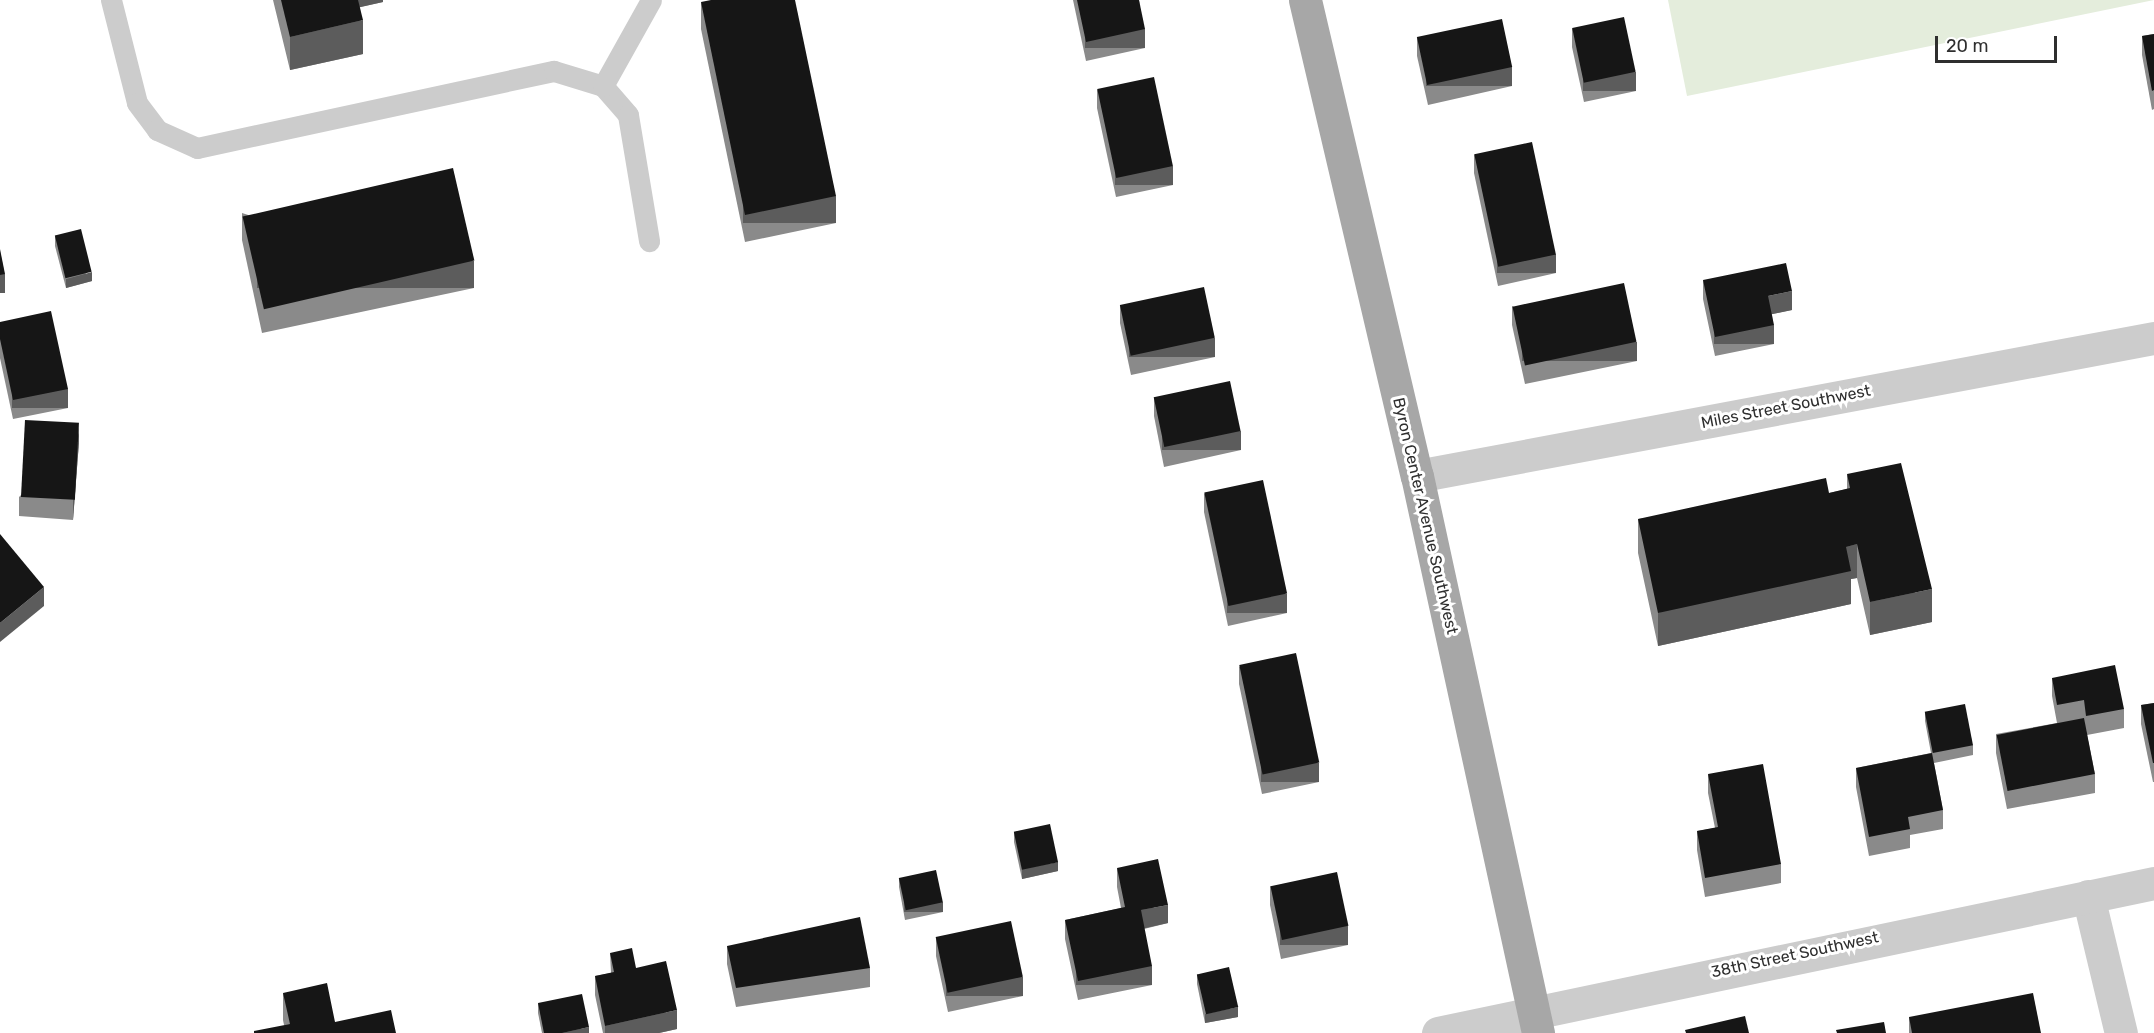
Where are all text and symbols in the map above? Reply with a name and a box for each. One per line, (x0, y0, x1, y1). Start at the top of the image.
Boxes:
scale bar (1938, 24, 2060, 62)
text: 20 m (1946, 35, 1988, 57)
street label: Miles Street Southwest (1700, 381, 1872, 433)
street label: Byron Center Avenue Southwest (1388, 395, 1462, 637)
street label: 38th Street Southwest (1710, 928, 1880, 982)

